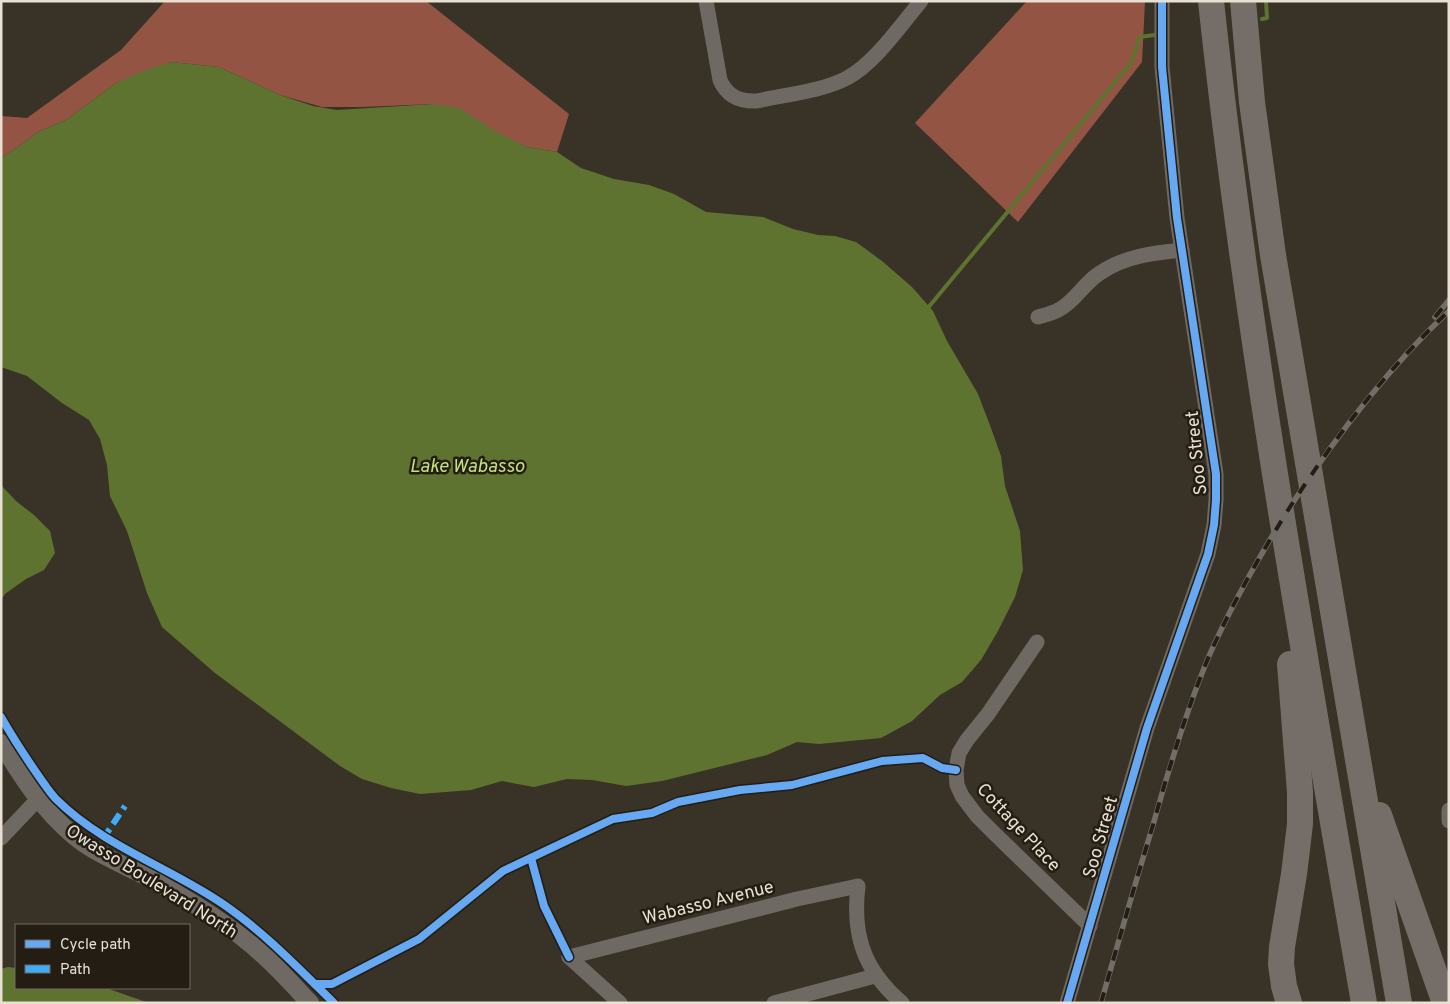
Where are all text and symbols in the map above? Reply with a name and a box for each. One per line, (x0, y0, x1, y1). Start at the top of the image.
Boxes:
street label: Soo Street (1182, 410, 1213, 496)
water label: Lake Wabasso (410, 455, 525, 479)
street label: Cottage Place (971, 779, 1065, 877)
street label: Soo Street (1079, 794, 1124, 881)
street label: Owasso Boulevard North (61, 820, 241, 945)
street label: Wabasso Avenue (640, 876, 776, 931)
legend (15, 924, 190, 989)
text: Cycle path (60, 936, 131, 955)
text: Path (60, 961, 91, 980)

